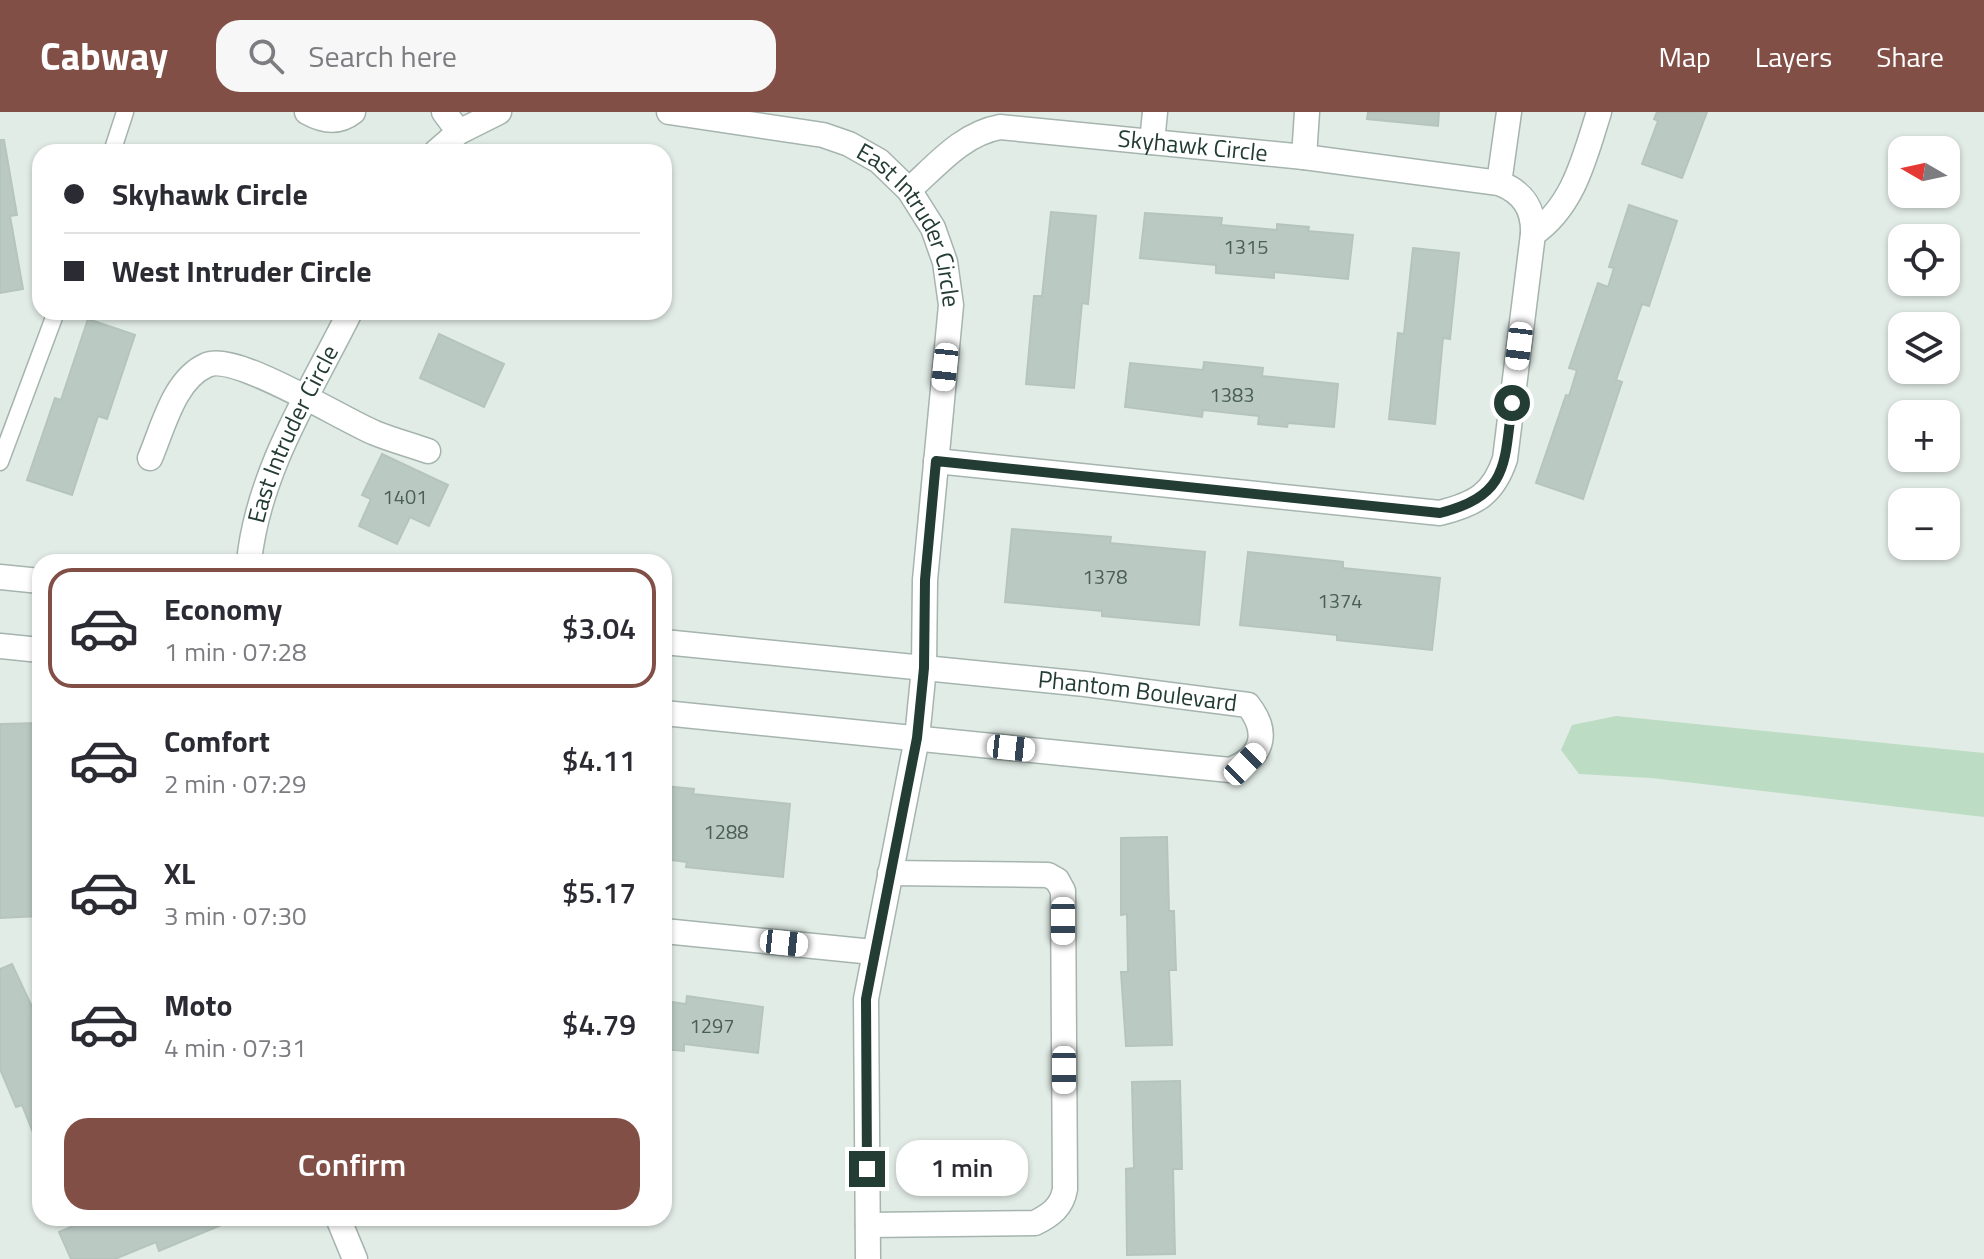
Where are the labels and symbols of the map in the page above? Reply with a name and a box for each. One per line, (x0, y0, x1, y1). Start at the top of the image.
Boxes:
street label: Skyhawk Circle (1116, 120, 1270, 170)
street label: East Intruder Circle (850, 133, 970, 309)
north arrow (1888, 136, 1960, 208)
house number: 1315 (1224, 231, 1268, 262)
car (1504, 321, 1534, 371)
street label: East Intruder Circle (237, 338, 347, 527)
car (931, 342, 959, 392)
house number: 1383 (1210, 379, 1254, 410)
route start (1494, 385, 1530, 421)
house number: 1401 (383, 481, 427, 512)
house number: 1378 (1083, 561, 1127, 592)
house number: 1374 (1318, 585, 1362, 616)
street label: Phantom Boulevard (1036, 660, 1239, 720)
car (986, 734, 1036, 762)
car (1220, 739, 1270, 789)
house number: 1288 (704, 816, 748, 847)
car (1051, 897, 1075, 945)
car (759, 929, 809, 957)
house number: 1297 (690, 1010, 734, 1041)
car (1052, 1046, 1076, 1094)
callout: 1 min (895, 1141, 1027, 1197)
route end (849, 1151, 885, 1187)

